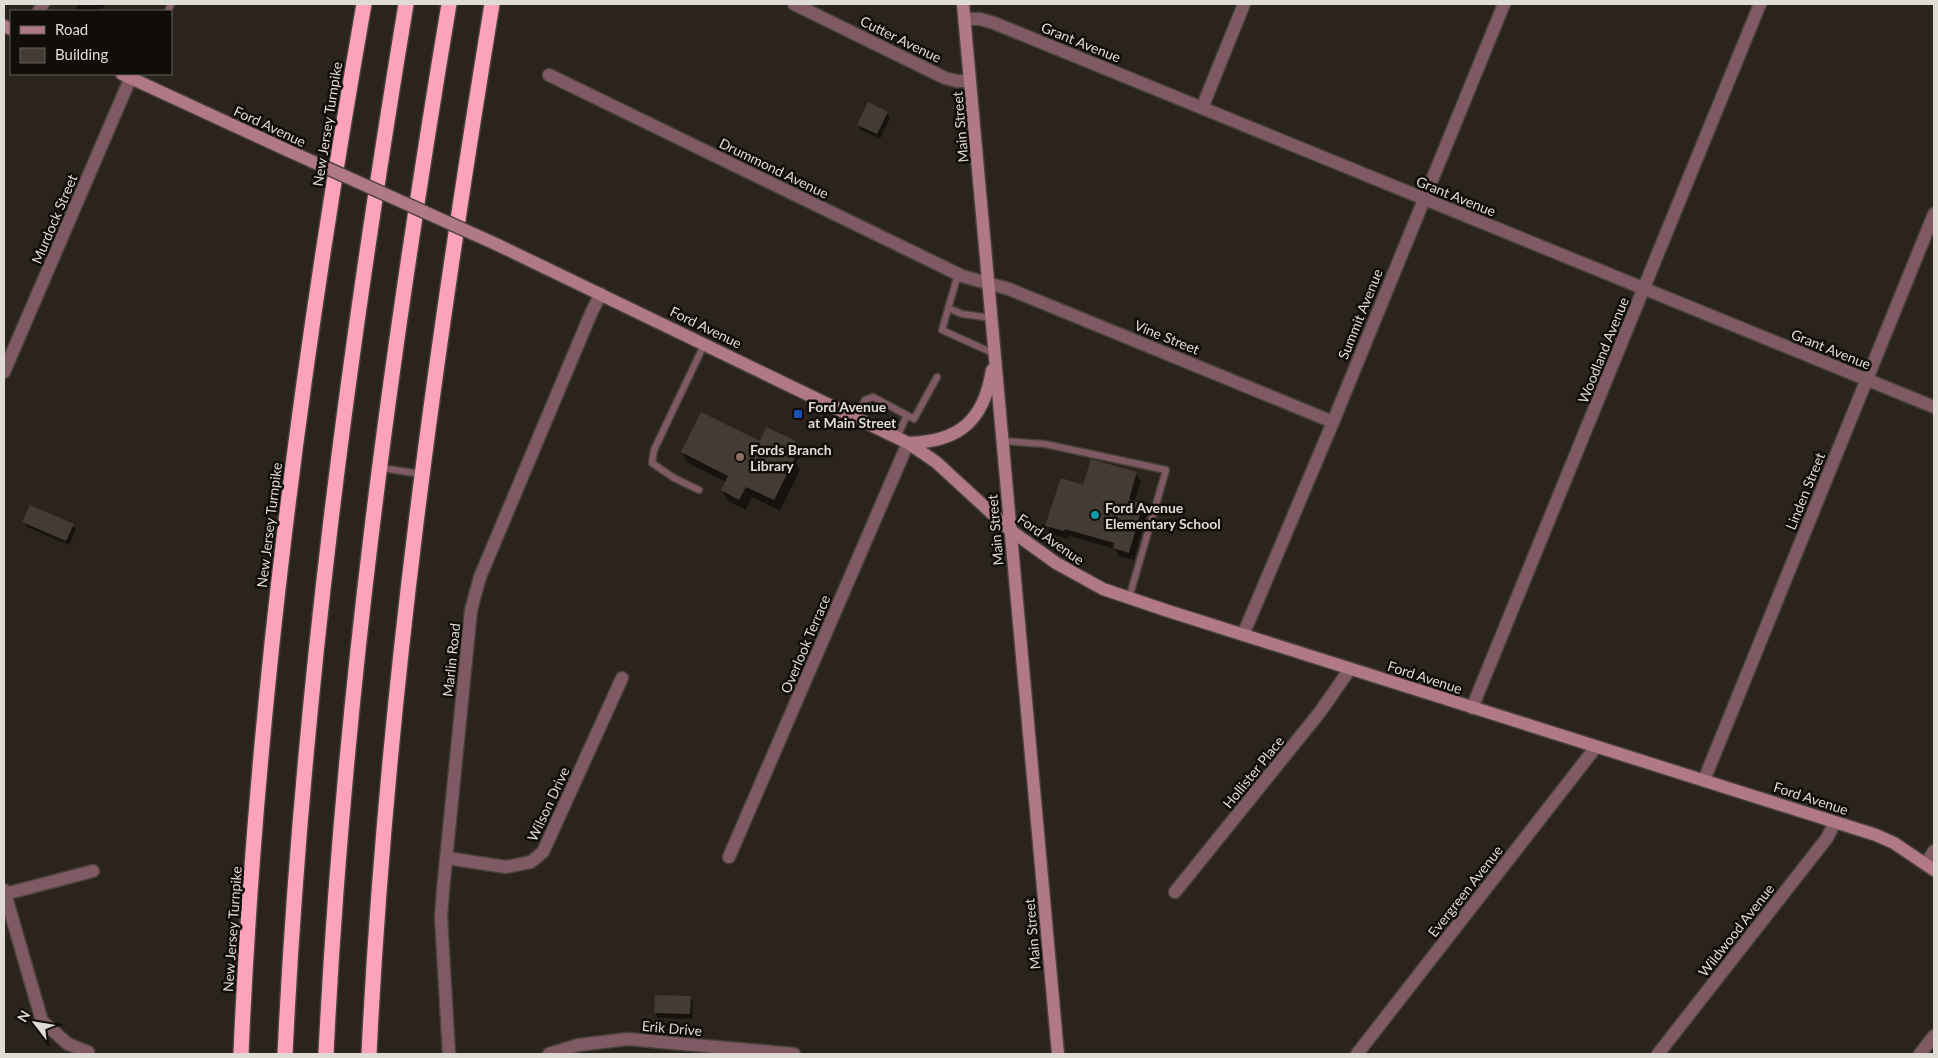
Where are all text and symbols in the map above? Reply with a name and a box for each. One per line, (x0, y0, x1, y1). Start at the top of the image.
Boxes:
legend (10, 10, 172, 75)
street label: Cutter Avenue (858, 12, 944, 66)
street label: Grant Avenue (1039, 18, 1123, 66)
text: Road (55, 20, 88, 38)
text: Building (55, 45, 108, 63)
street label: New Jersey Turnpike (309, 60, 345, 188)
street label: Main Street (948, 91, 972, 163)
street label: Ford Avenue (231, 102, 309, 150)
street label: Drummond Avenue (717, 134, 831, 202)
street label: Murdock Street (28, 172, 80, 266)
street label: Grant Avenue (1414, 172, 1498, 220)
street label: Summit Avenue (1334, 266, 1386, 362)
street label: Woodland Avenue (1574, 295, 1632, 405)
street label: Ford Avenue (668, 302, 744, 352)
street label: Vine Street (1132, 316, 1202, 358)
street label: Grant Avenue (1789, 325, 1873, 373)
place label: Ford Avenue at Main Street (808, 398, 897, 431)
marker: Ford Avenue at Main Street (792, 408, 804, 420)
place label: Fords Branch Library (750, 441, 832, 474)
street label: Linden Street (1782, 450, 1828, 532)
marker: Fords Branch Library (734, 451, 746, 463)
street label: New Jersey Turnpike (253, 461, 285, 589)
street label: Main Street (983, 494, 1007, 566)
place label: Ford Avenue Elementary School (1105, 499, 1221, 532)
marker: Ford Avenue Elementary School (1089, 509, 1101, 521)
street label: Ford Avenue (1014, 510, 1088, 568)
street label: Overlook Terrace (777, 592, 833, 696)
street label: Marlin Road (439, 622, 463, 698)
street label: Ford Avenue (1386, 657, 1464, 697)
street label: Hollister Place (1219, 733, 1287, 811)
street label: Wilson Drive (523, 764, 573, 844)
street label: Ford Avenue (1772, 778, 1850, 818)
street label: Evergreen Avenue (1424, 842, 1506, 940)
street label: New Jersey Turnpike (219, 866, 245, 992)
street label: Wildwood Avenue (1695, 880, 1777, 980)
street label: Main Street (1020, 898, 1044, 970)
north arrow (10, 998, 60, 1048)
text: N (13, 1007, 33, 1025)
street label: Erik Drive (641, 1017, 703, 1039)

